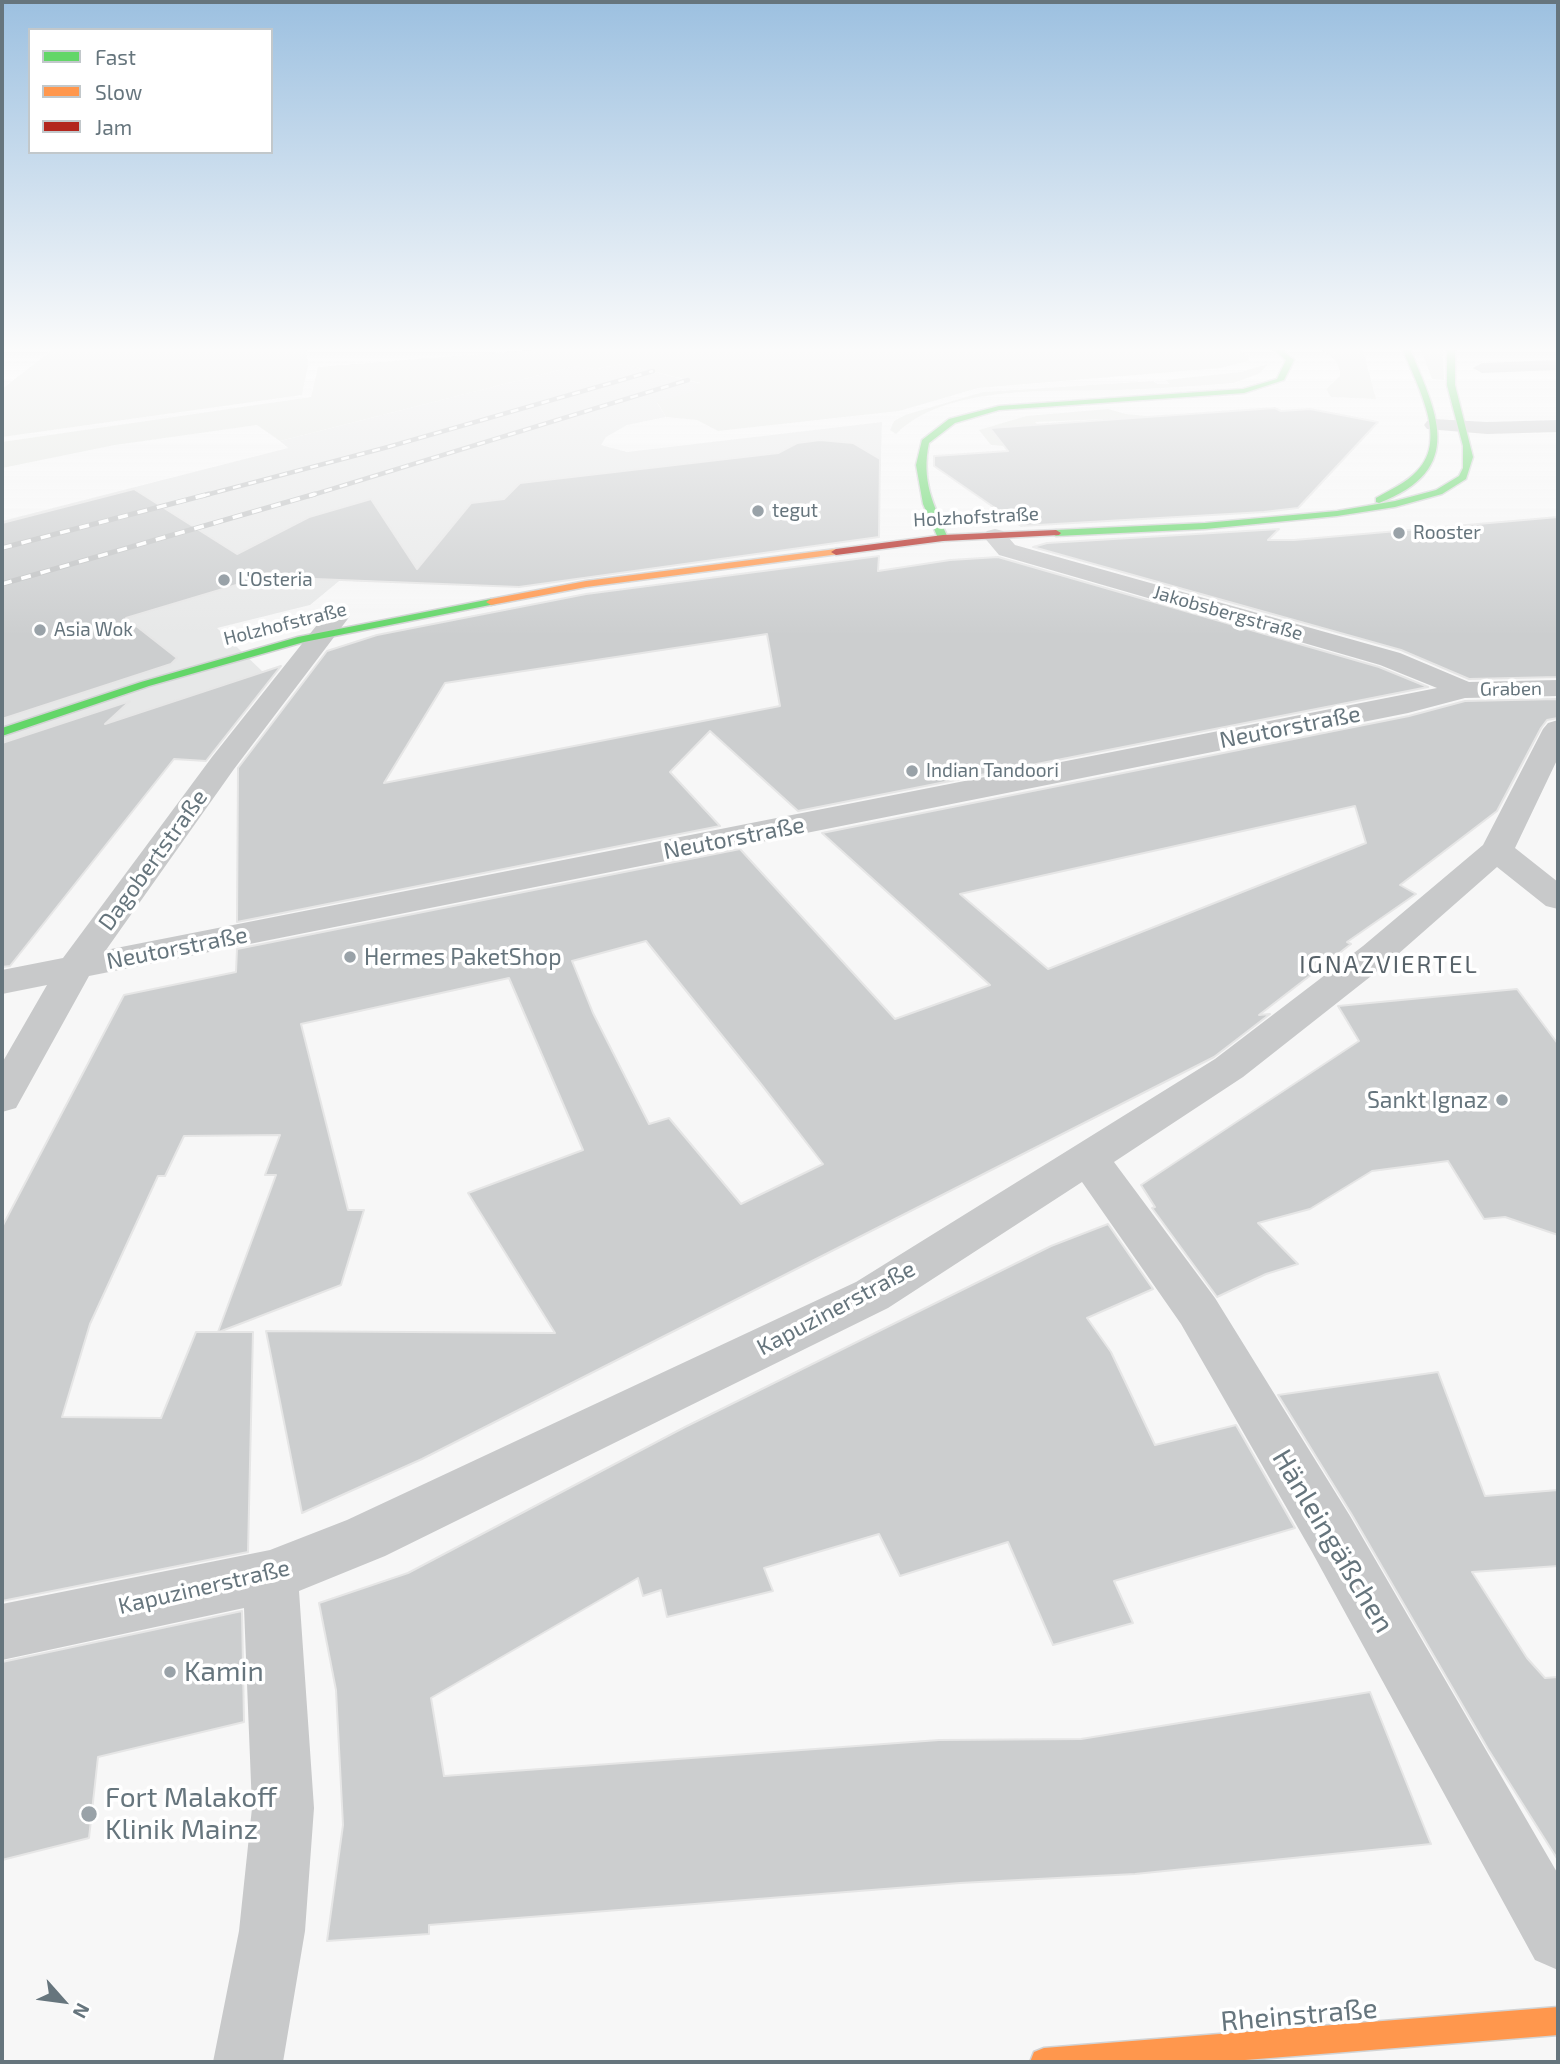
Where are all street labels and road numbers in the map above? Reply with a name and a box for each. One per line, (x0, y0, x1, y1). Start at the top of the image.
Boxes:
street label: Holzhofstraße (913, 502, 1039, 532)
street label: Jakobsbergstraße (1151, 581, 1305, 645)
street label: Holzhofstraße (221, 598, 349, 650)
street label: Graben (1480, 677, 1542, 701)
street label: Neutorstraße (1217, 700, 1363, 754)
street label: Dagobertstraße (93, 784, 213, 936)
street label: Neutorstraße (661, 811, 807, 865)
street label: Neutorstraße (104, 921, 250, 975)
street label: Kapuzinerstraße (752, 1255, 920, 1361)
street label: Hänleingäßchen (1265, 1443, 1401, 1639)
street label: Kapuzinerstraße (116, 1554, 292, 1620)
street label: Rheinstraße (1219, 1991, 1379, 2039)

